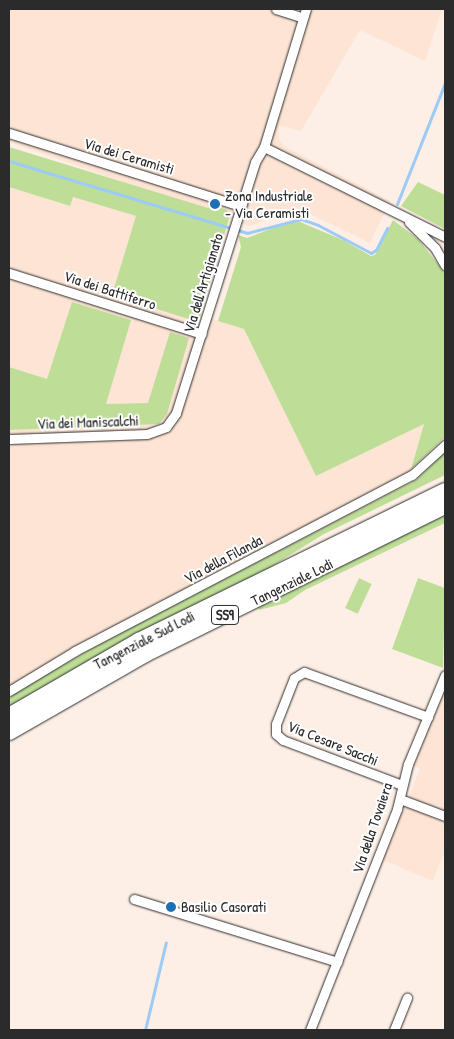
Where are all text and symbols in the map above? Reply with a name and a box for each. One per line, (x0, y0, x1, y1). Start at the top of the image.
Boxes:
street label: Via dei Ceramisti (82, 134, 176, 178)
place label: Zona Industriale - Via Ceramisti (225, 186, 313, 221)
marker: Zona Industriale - Via Ceramisti (209, 198, 221, 210)
street label: Via dell'Artigianato (179, 231, 227, 335)
street label: Via dei Battiferro (62, 267, 158, 313)
street label: Via dei Maniscalchi (37, 411, 139, 433)
street label: Via della Filanda (181, 531, 265, 587)
street label: Tangenziale Lodi (248, 554, 336, 610)
road number: SS9 (210, 604, 240, 626)
street label: Tangenziale Sud Lodi (90, 607, 198, 673)
street label: Via Cesare Sacchi (285, 717, 381, 769)
street label: Via della Tovaiera (348, 780, 396, 876)
place label: Basilio Casorati (181, 898, 267, 916)
marker: Basilio Casorati (165, 901, 177, 913)

